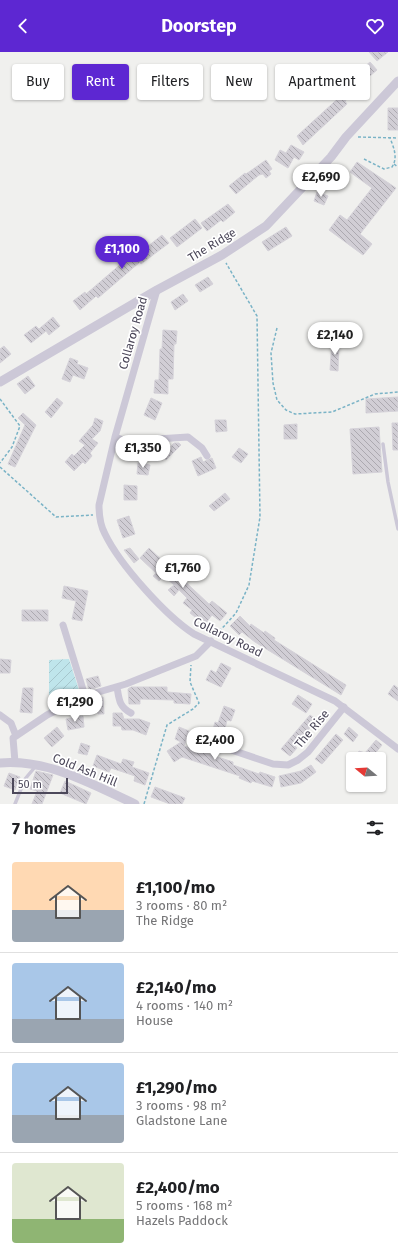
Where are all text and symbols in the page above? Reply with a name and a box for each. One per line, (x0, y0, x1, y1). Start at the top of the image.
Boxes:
icon: back (12, 15, 34, 37)
text: Doorstep (161, 15, 237, 37)
icon: heart (364, 15, 386, 37)
chip: Buy (12, 64, 64, 100)
chip: Rent (72, 64, 129, 100)
chip: Filters (137, 64, 203, 100)
chip: New (211, 64, 267, 100)
chip: Apartment (275, 64, 370, 100)
pin: £2,690 (288, 164, 354, 198)
text: £2,690 (302, 169, 340, 184)
street label: The Ridge (186, 225, 238, 265)
pin: £1,100 (89, 236, 155, 270)
text: £1,100 (104, 241, 140, 256)
street label: Collaroy Road (116, 295, 150, 371)
pin: £2,140 (302, 322, 368, 356)
text: £2,140 (317, 327, 353, 342)
pin: £1,350 (110, 435, 176, 469)
text: £1,350 (124, 440, 162, 455)
pin: £1,760 (150, 555, 216, 589)
text: £1,760 (165, 560, 201, 575)
street label: Collaroy Road (191, 614, 265, 660)
pin: £1,290 (42, 689, 108, 723)
text: £1,290 (56, 694, 94, 709)
street label: The Rise (292, 707, 332, 751)
pin: £2,400 (182, 727, 248, 761)
text: £2,400 (195, 732, 235, 747)
street label: Cold Ash Hill (51, 751, 120, 790)
north arrow (346, 752, 386, 792)
map controls (346, 752, 386, 792)
scale bar (12, 776, 68, 795)
text: 50 m (18, 778, 42, 791)
icon: filters (364, 817, 386, 839)
text: 7 homes (12, 818, 76, 839)
text: £1,100/mo (136, 877, 215, 898)
icon: home (44, 878, 92, 926)
text: 3 rooms · 80 m² (136, 898, 227, 913)
text: The Ridge (136, 913, 194, 928)
text: £2,140/mo (136, 977, 216, 998)
icon: home (44, 979, 92, 1027)
text: 4 rooms · 140 m² (136, 998, 233, 1013)
text: House (136, 1013, 173, 1028)
text: £1,290/mo (136, 1077, 217, 1098)
icon: home (44, 1079, 92, 1127)
text: 3 rooms · 98 m² (136, 1098, 227, 1113)
text: Gladstone Lane (136, 1113, 227, 1128)
text: £2,400/mo (136, 1177, 220, 1198)
icon: home (44, 1179, 92, 1227)
text: 5 rooms · 168 m² (136, 1198, 232, 1213)
text: Hazels Paddock (136, 1213, 228, 1228)

